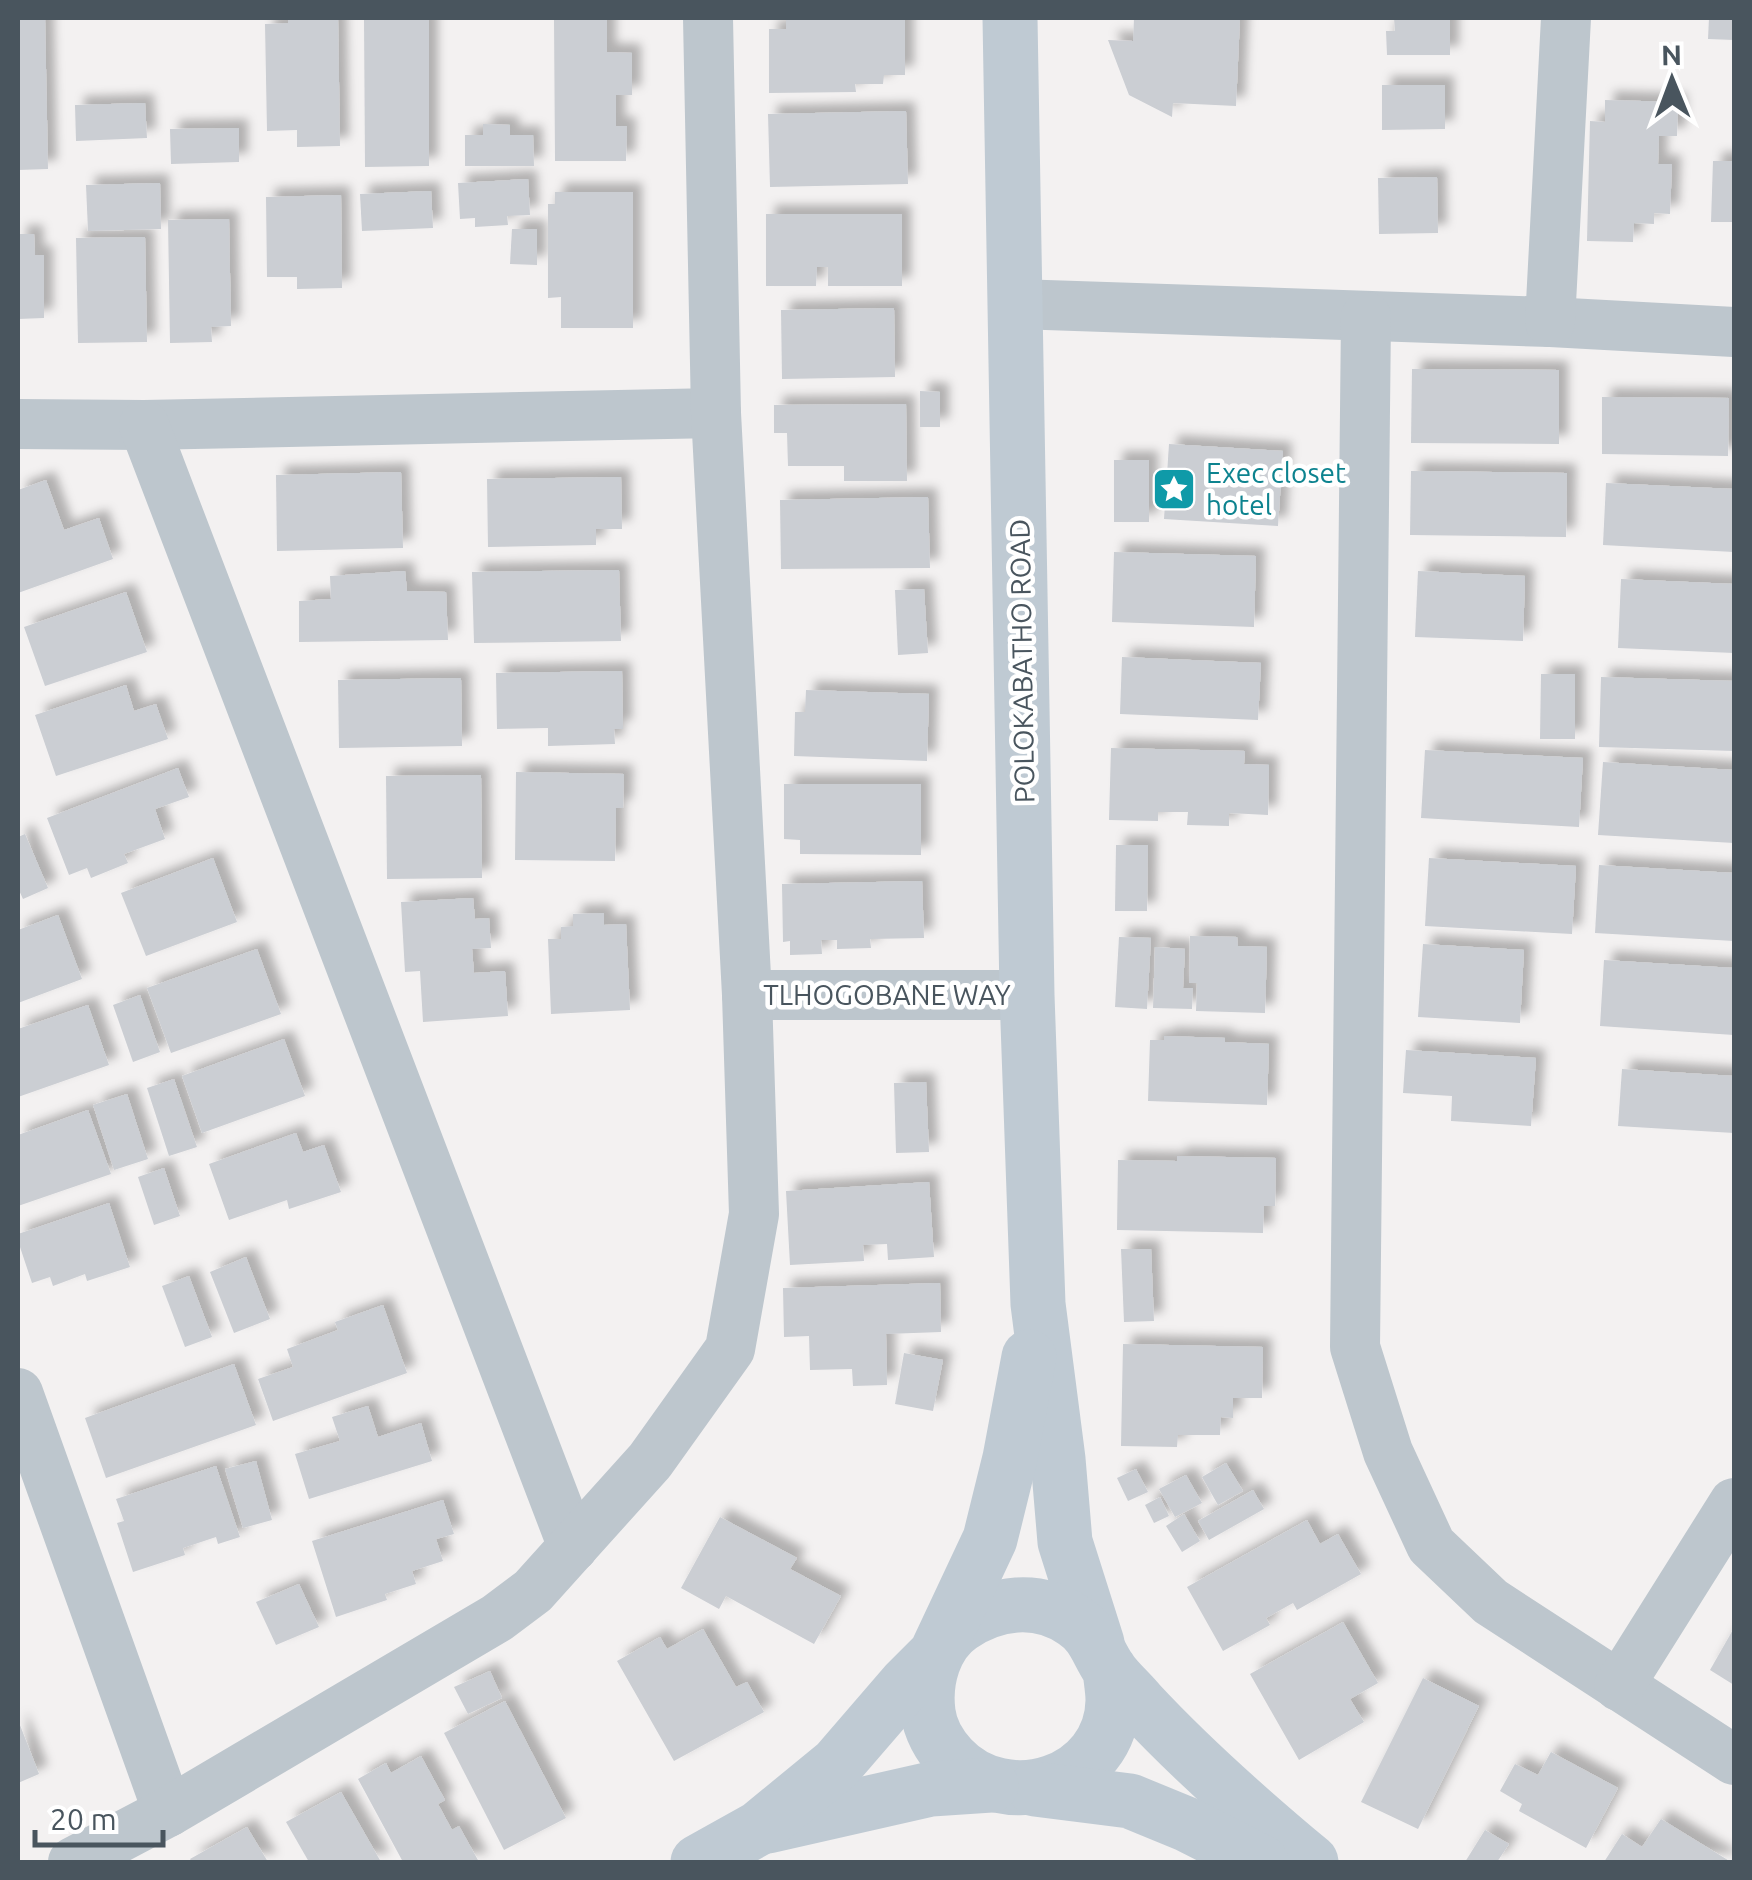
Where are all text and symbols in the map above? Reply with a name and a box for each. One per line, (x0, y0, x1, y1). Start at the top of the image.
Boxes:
north arrow (1622, 30, 1722, 130)
text: N (1661, 39, 1682, 70)
place label: Exec closet hotel (1206, 457, 1346, 520)
place icon: Exec closet hotel (1151, 466, 1197, 512)
street label: POLOKABATHO ROAD (1004, 519, 1039, 803)
street label: TLHOGOBANE WAY (763, 979, 1011, 1010)
scale bar (35, 1785, 162, 1847)
text: 20 m (50, 1802, 117, 1836)

